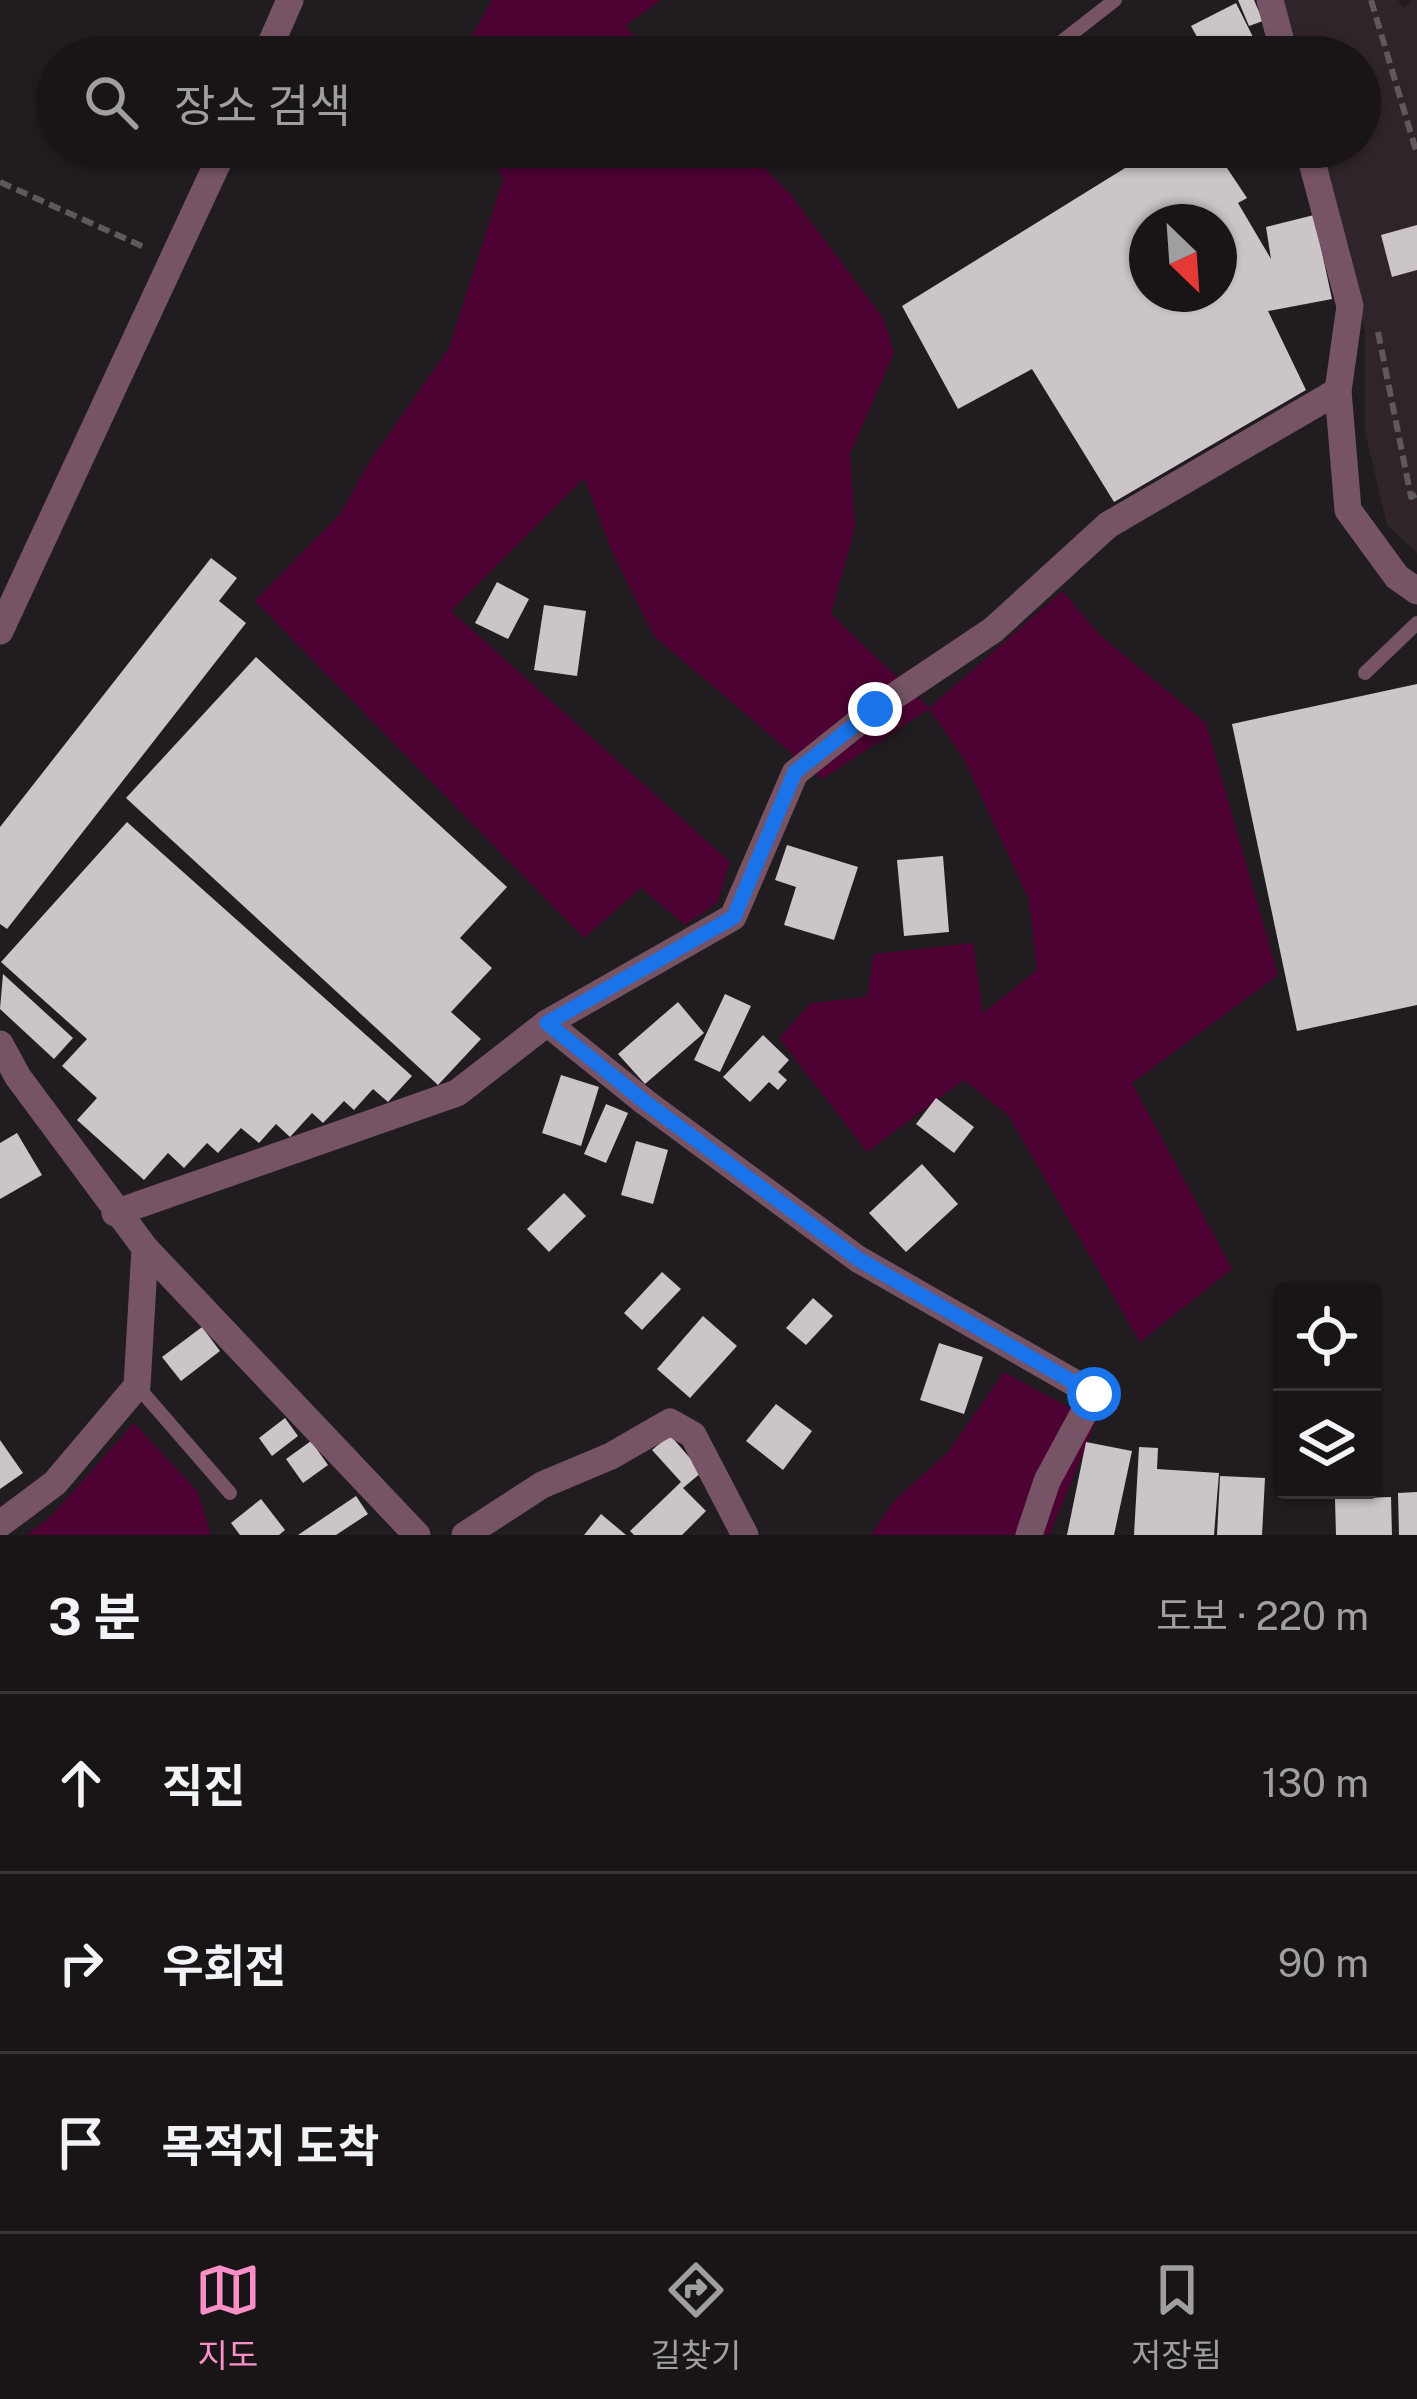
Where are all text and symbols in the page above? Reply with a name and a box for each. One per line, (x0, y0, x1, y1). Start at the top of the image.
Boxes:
search box (36, 36, 1381, 168)
icon: search (78, 69, 144, 135)
text: 장소 검색 (174, 79, 351, 132)
north arrow (1129, 204, 1237, 312)
route end (848, 682, 902, 736)
map controls (1273, 1283, 1381, 1499)
button: locate (1273, 1283, 1381, 1391)
route start (1067, 1367, 1121, 1421)
button: layers (1273, 1391, 1381, 1499)
text: 3 분 (48, 1587, 140, 1646)
text: 도보 · 220 m (1156, 1593, 1369, 1639)
icon: ahead (48, 1750, 114, 1816)
text: 직진 (162, 1759, 245, 1812)
text: 130 m (1262, 1760, 1369, 1806)
icon: right (48, 1930, 114, 1996)
text: 우회전 (162, 1939, 286, 1992)
text: 90 m (1278, 1940, 1369, 1986)
icon: arrive (48, 2110, 114, 2176)
text: 목적지 도착 (162, 2119, 379, 2172)
tab: 지도 (195, 2257, 261, 2377)
tab: 길찾기 (650, 2257, 741, 2377)
tab: 저장됨 (1131, 2257, 1222, 2377)

